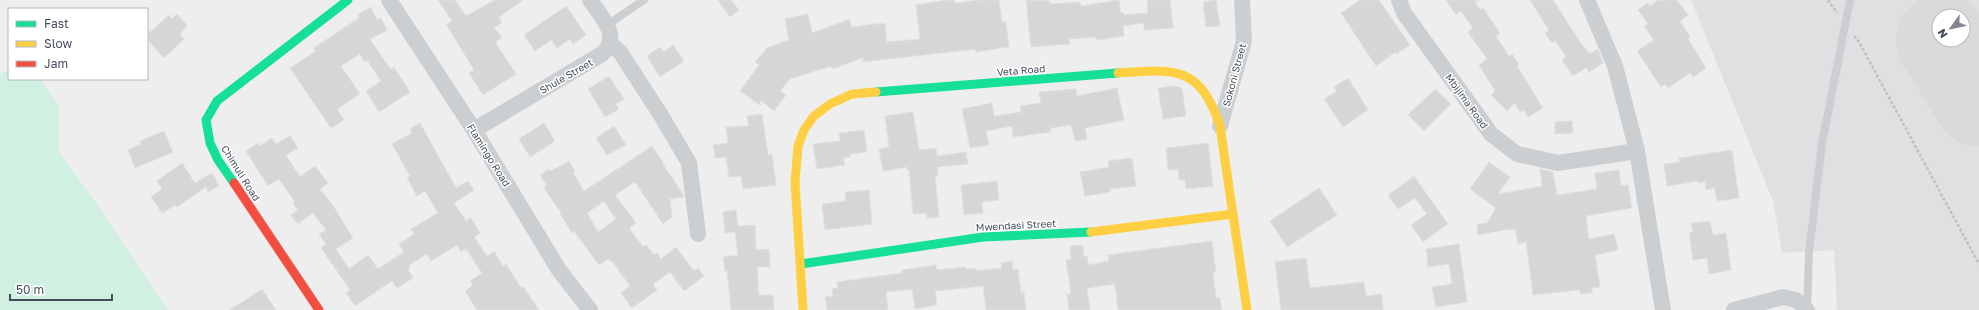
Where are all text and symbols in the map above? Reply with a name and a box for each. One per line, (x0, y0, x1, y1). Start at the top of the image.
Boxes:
legend (8, 8, 148, 80)
north arrow (1931, 8, 1971, 48)
text: Fast (44, 16, 69, 31)
text: N (1934, 27, 1950, 41)
text: Slow (44, 36, 72, 51)
street label: Sokoni Street (1220, 42, 1248, 108)
text: Jam (44, 56, 68, 71)
street label: Shule Street (537, 56, 595, 96)
street label: Veta Road (996, 62, 1046, 78)
street label: Mbijima Road (1443, 71, 1491, 131)
street label: Flamingo Road (465, 121, 513, 189)
street label: Chimuli Road (219, 143, 263, 203)
street label: Mwendasi Street (976, 217, 1056, 233)
scale bar (10, 276, 112, 302)
text: 50 m (16, 282, 44, 297)

